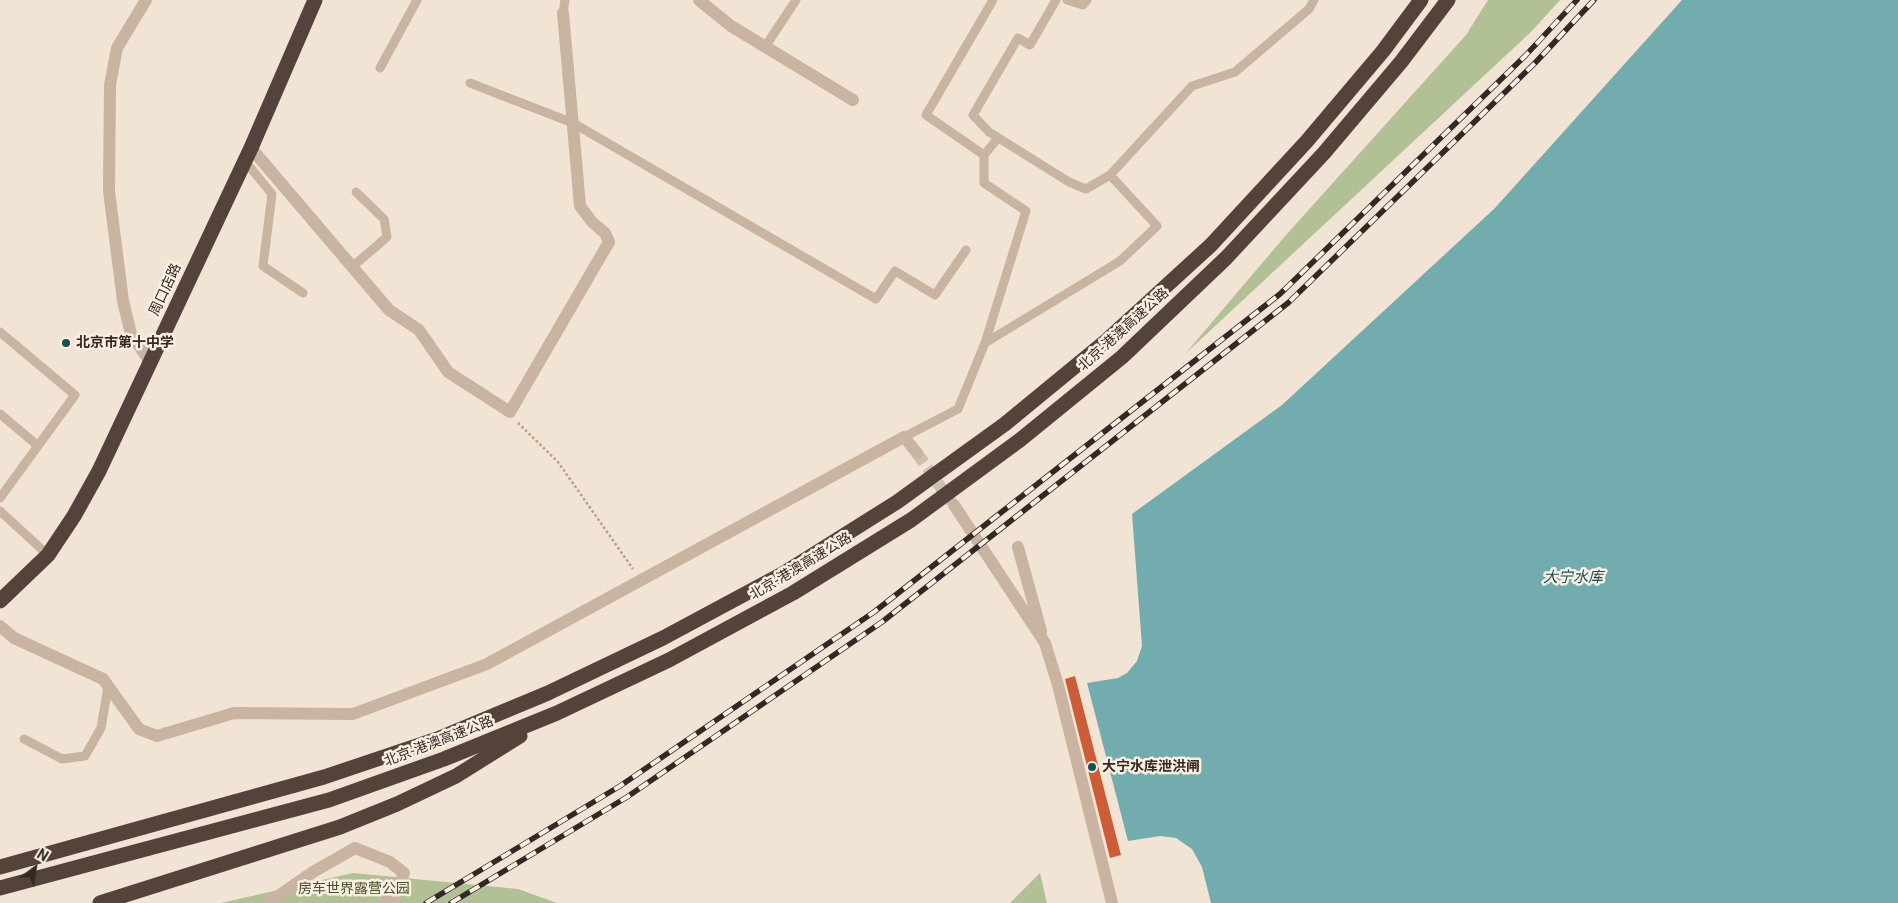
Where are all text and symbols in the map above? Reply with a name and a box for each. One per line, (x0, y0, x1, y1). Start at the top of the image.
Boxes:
street label: 周口店路 (147, 261, 185, 319)
street label: 北京-港澳高速公路 (1075, 285, 1173, 375)
place label: 北京市第十中学 (76, 335, 174, 351)
marker: 北京市第十中学 (60, 337, 72, 349)
street label: 北京-港澳高速公路 (747, 530, 855, 604)
water label: 大宁水库 (1543, 569, 1603, 587)
street label: 北京-港澳高速公路 (382, 713, 496, 771)
place label: 大宁水库泄洪闸 (1102, 759, 1200, 775)
marker: 大宁水库泄洪闸 (1086, 761, 1098, 773)
north arrow (10, 843, 60, 893)
text: N (34, 846, 51, 865)
park label: 房车世界露营公园 (298, 881, 410, 897)

